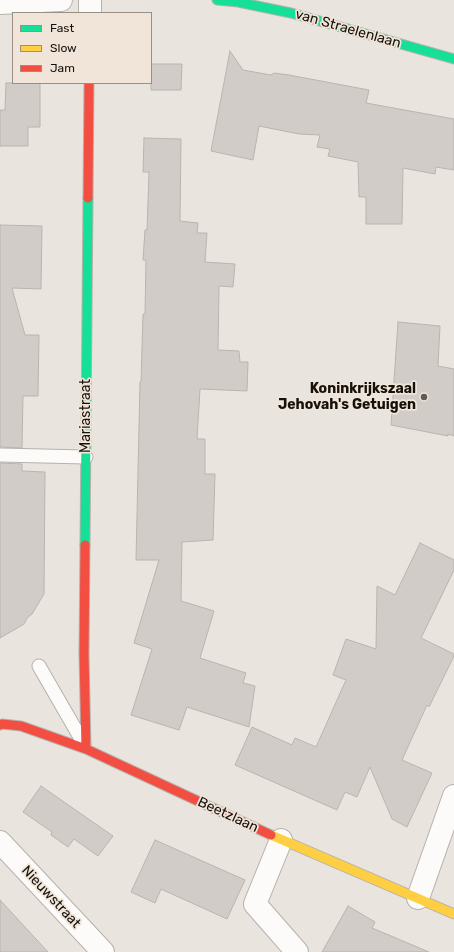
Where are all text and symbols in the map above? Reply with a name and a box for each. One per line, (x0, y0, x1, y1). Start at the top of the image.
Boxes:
street label: van Straelenlaan (293, 6, 403, 52)
legend (12, 12, 152, 84)
text: Fast (50, 21, 74, 35)
text: Slow (50, 41, 77, 55)
text: Jam (50, 61, 75, 75)
street label: Mariastraat (78, 379, 94, 453)
place label: Koninkrijkszaal Jehovah's Getuigen (278, 381, 416, 414)
marker: Koninkrijkszaal Jehovah's Getuigen (419, 392, 429, 402)
street label: Beetzlaan (195, 794, 261, 836)
street label: Nieuwstraat (18, 862, 84, 932)

